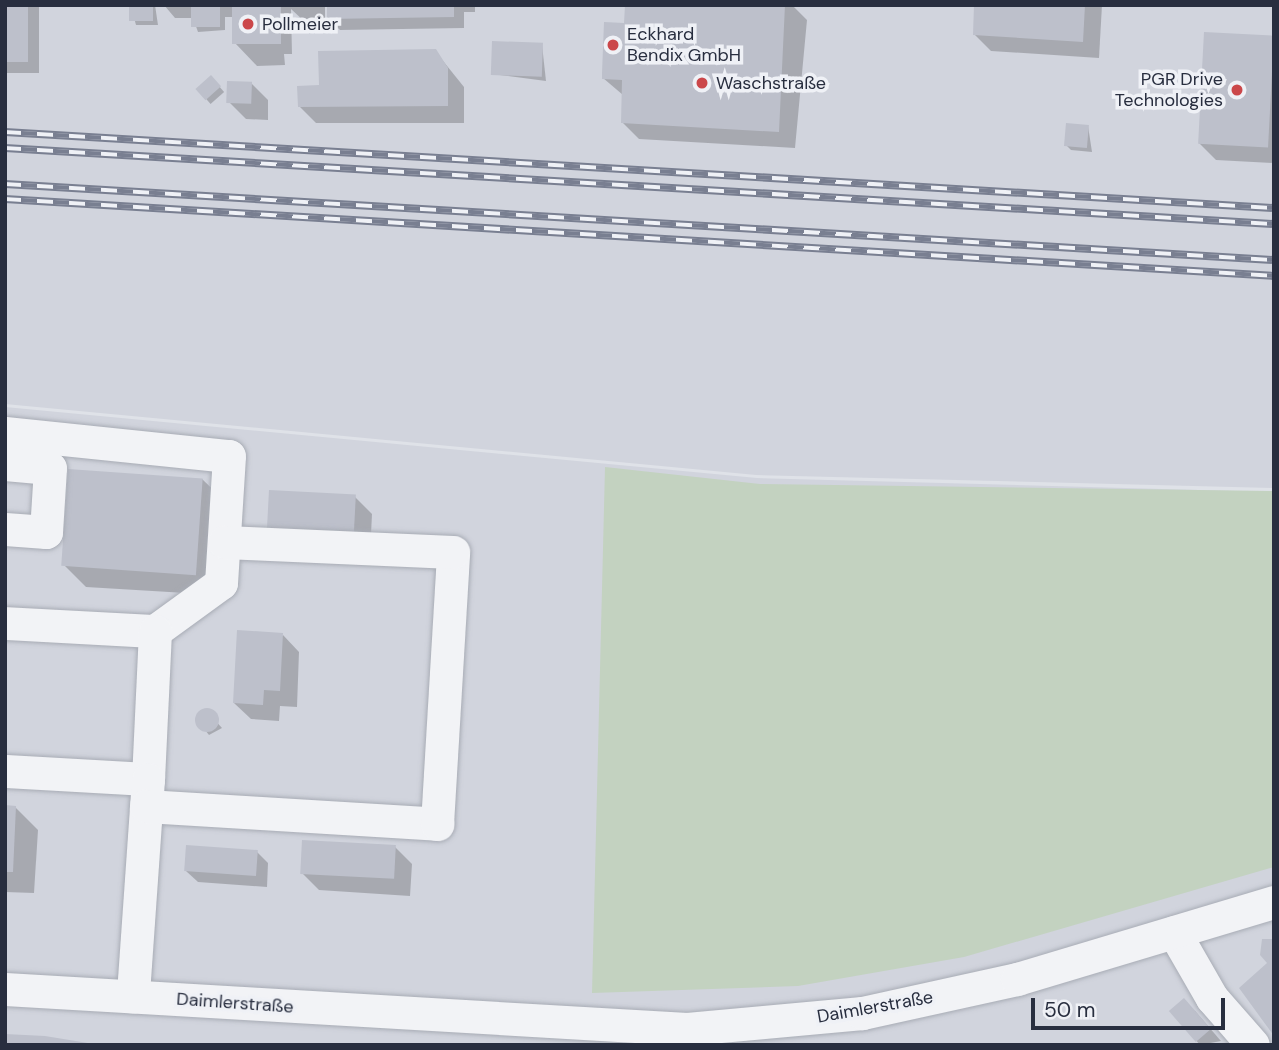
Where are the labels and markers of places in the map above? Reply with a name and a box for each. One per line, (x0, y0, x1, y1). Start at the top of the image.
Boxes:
place label: Pollmeier (262, 13, 338, 35)
marker: Pollmeier (240, 16, 256, 32)
place label: Eckhard Bendix GmbH (627, 24, 741, 66)
marker: Eckhard Bendix GmbH (605, 37, 621, 53)
place label: PGR Drive Technologies (1115, 69, 1223, 112)
place label: Waschstraße (716, 72, 826, 94)
marker: Waschstraße (694, 75, 710, 91)
marker: PGR Drive Technologies (1229, 82, 1245, 98)

